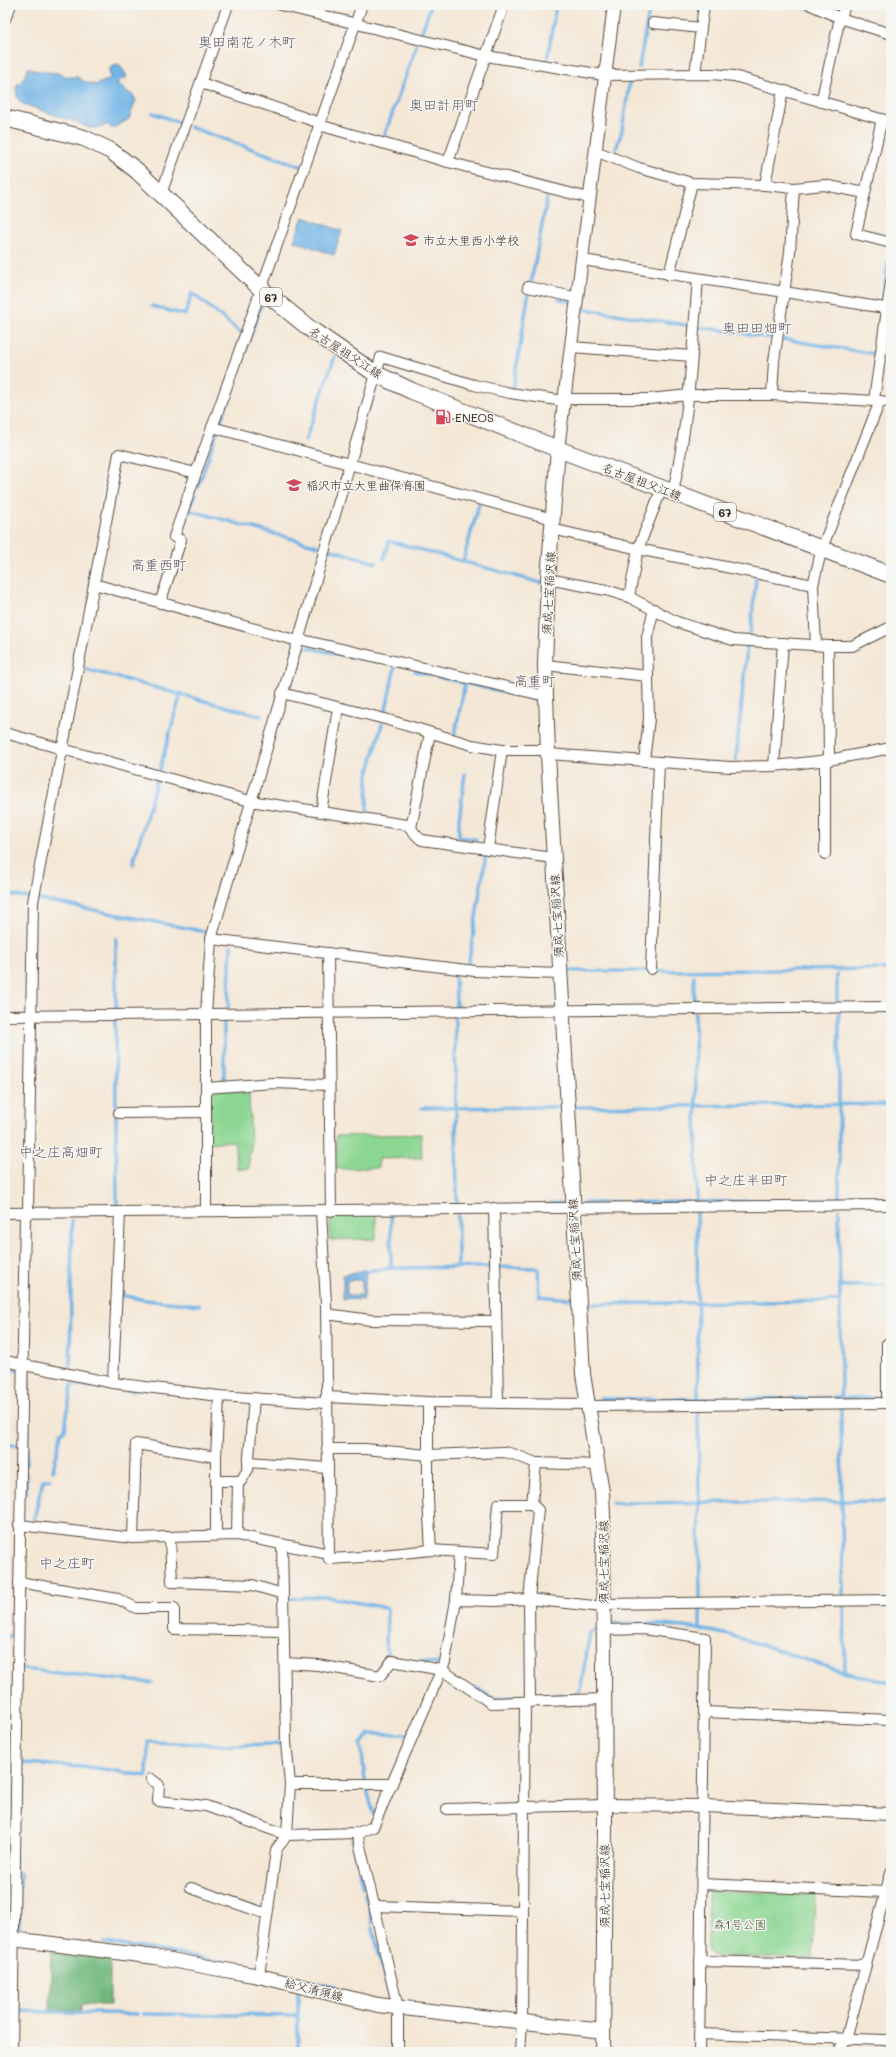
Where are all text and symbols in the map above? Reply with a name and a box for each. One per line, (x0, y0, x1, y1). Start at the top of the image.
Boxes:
district label: 奥田南花ノ木町 (198, 32, 296, 51)
district label: 奥田計用町 (409, 95, 479, 114)
school or university icon: 市立大里西小学校 (402, 231, 420, 249)
place label: 市立大里西小学校 (423, 232, 519, 248)
road number: 67 (260, 288, 282, 306)
district label: 奥田田畑町 (722, 318, 792, 337)
street label: 名古屋祖父江線 (306, 322, 386, 382)
fuel station icon: ENEOS (434, 408, 452, 426)
place label: ENEOS (455, 409, 494, 425)
street label: 名古屋祖父江線 (600, 458, 684, 504)
school or university icon: 稲沢市立大里曲保育園 (285, 476, 303, 494)
place label: 稲沢市立大里曲保育園 (306, 477, 426, 493)
road number: 67 (714, 503, 736, 521)
street label: 須成七宝稲沢線 (538, 551, 558, 635)
district label: 高重西町 (131, 555, 187, 574)
district label: 高重町 (514, 671, 556, 690)
street label: 須成七宝稲沢線 (546, 874, 566, 958)
district label: 中之庄高畑町 (19, 1142, 103, 1161)
district label: 中之庄半田町 (704, 1170, 788, 1189)
street label: 須成七宝稲沢線 (564, 1198, 584, 1282)
street label: 須成七宝稲沢線 (595, 1520, 611, 1604)
district label: 中之庄町 (39, 1553, 95, 1572)
street label: 須成七宝稲沢線 (596, 1844, 612, 1928)
park label: 森1号公園 (713, 1916, 767, 1932)
street label: 給父清須線 (283, 1974, 345, 2004)

